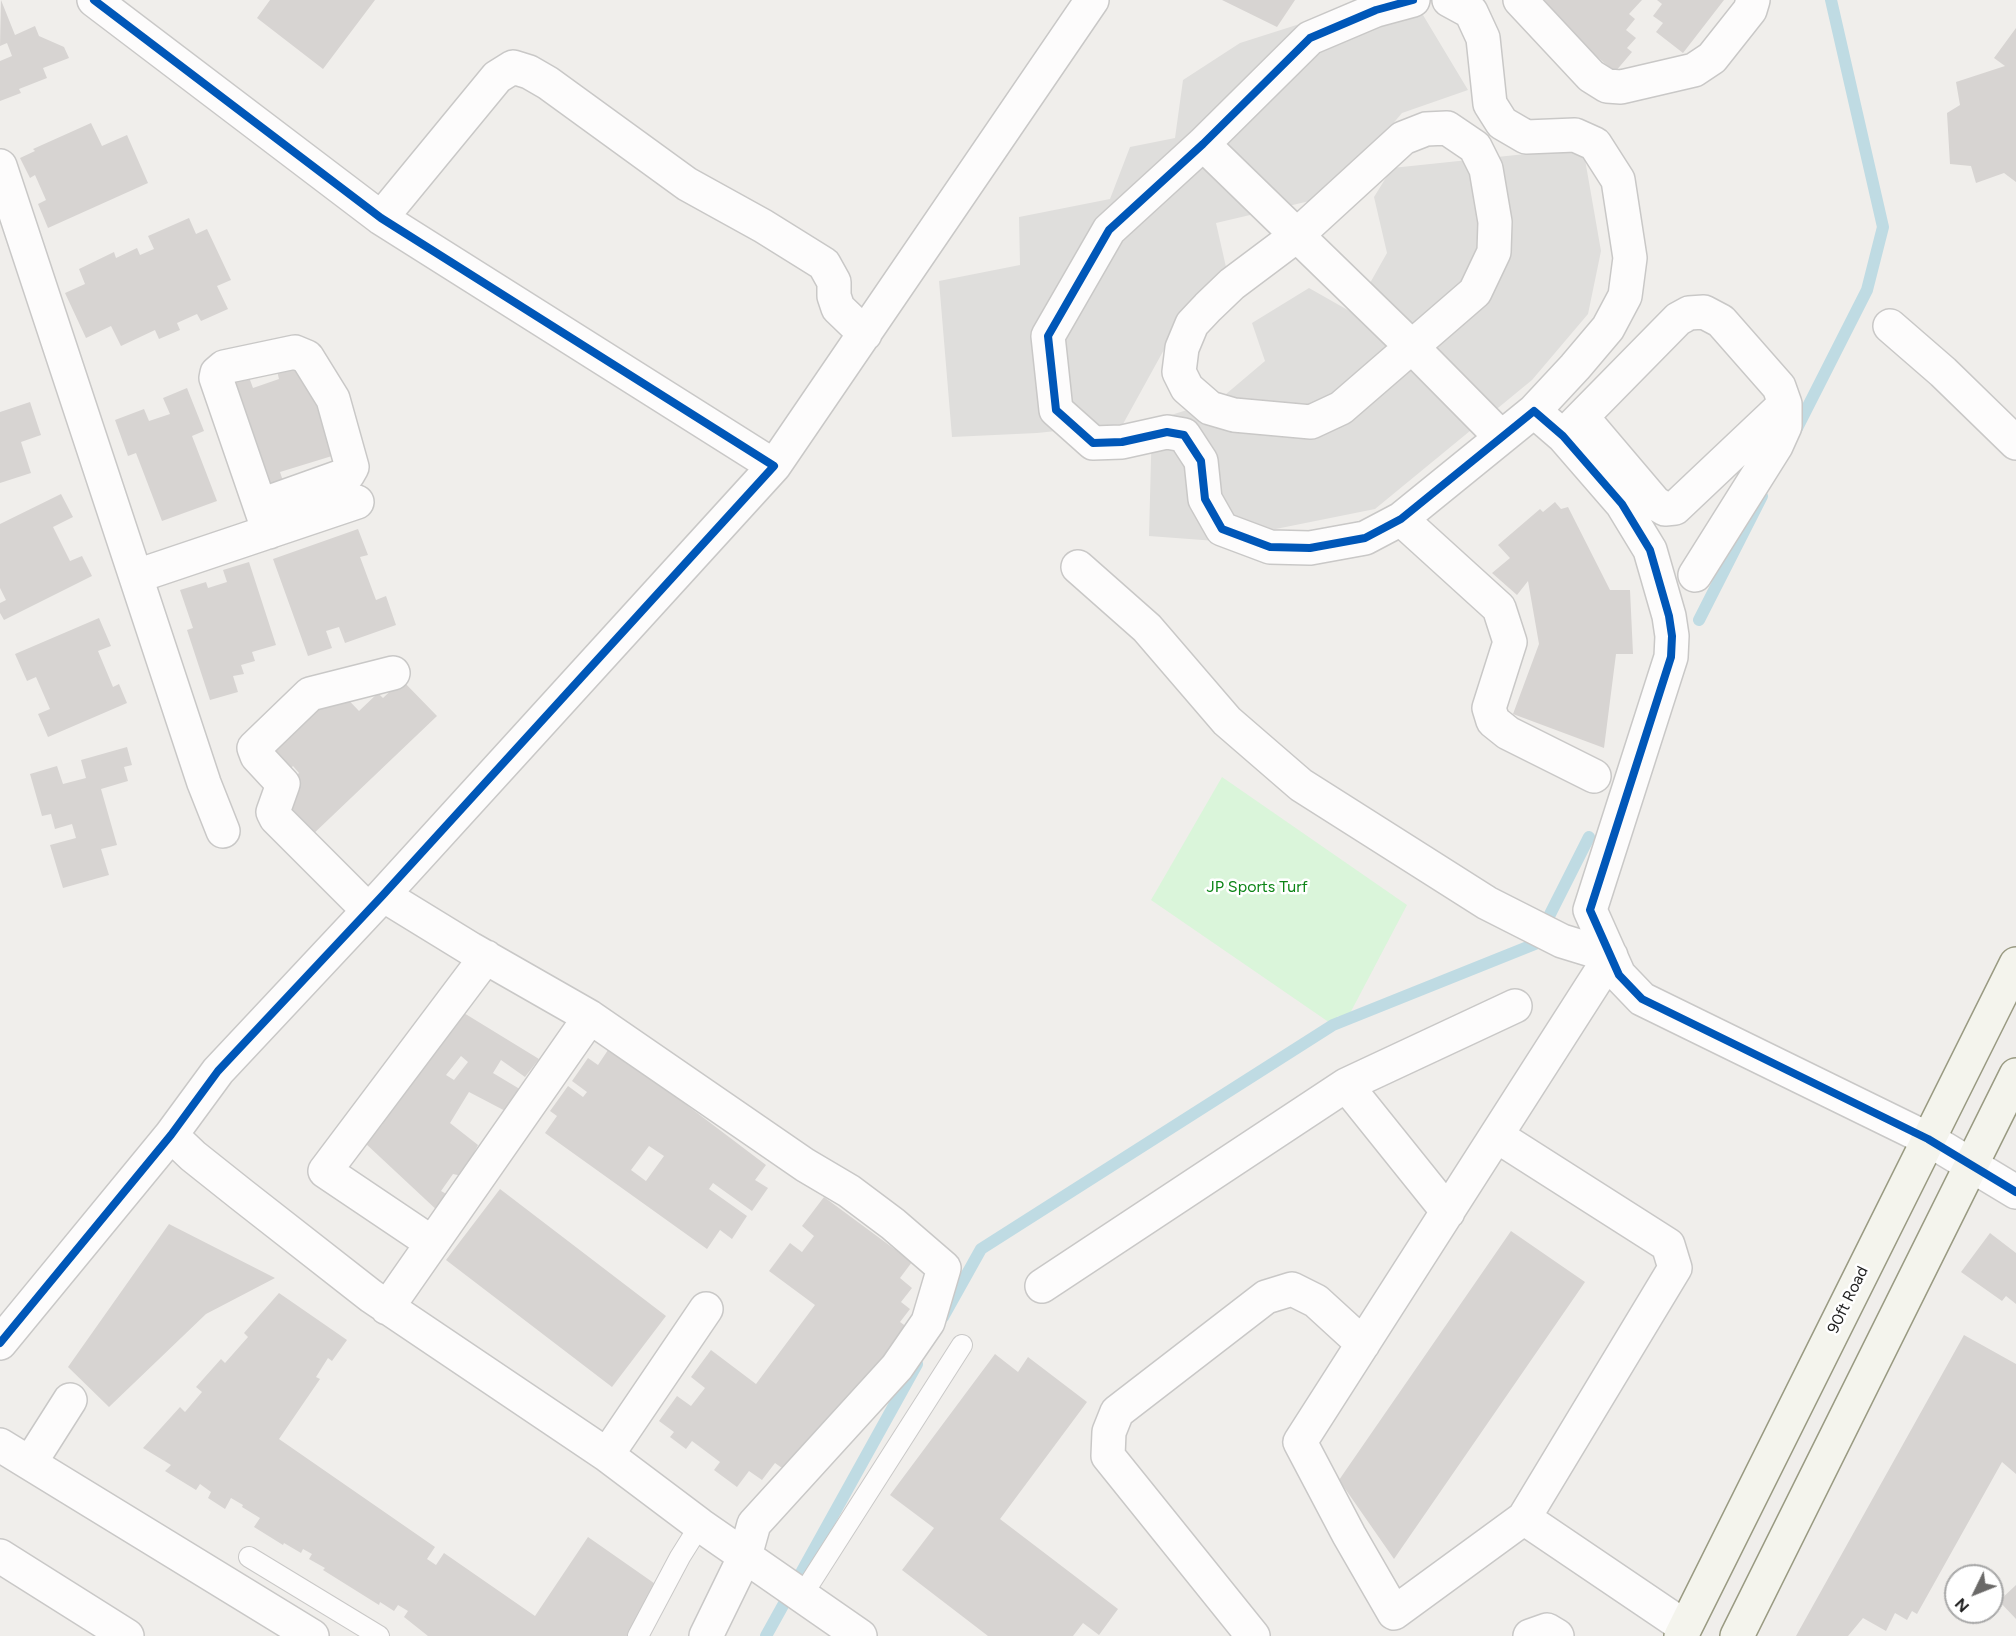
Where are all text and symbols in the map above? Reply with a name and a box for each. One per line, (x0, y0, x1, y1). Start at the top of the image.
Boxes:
park label: JP Sports Turf (1206, 877, 1308, 897)
street label: 90ft Road (1824, 1263, 1872, 1337)
north arrow (1944, 1564, 2004, 1624)
text: N (1951, 1594, 1973, 1616)

